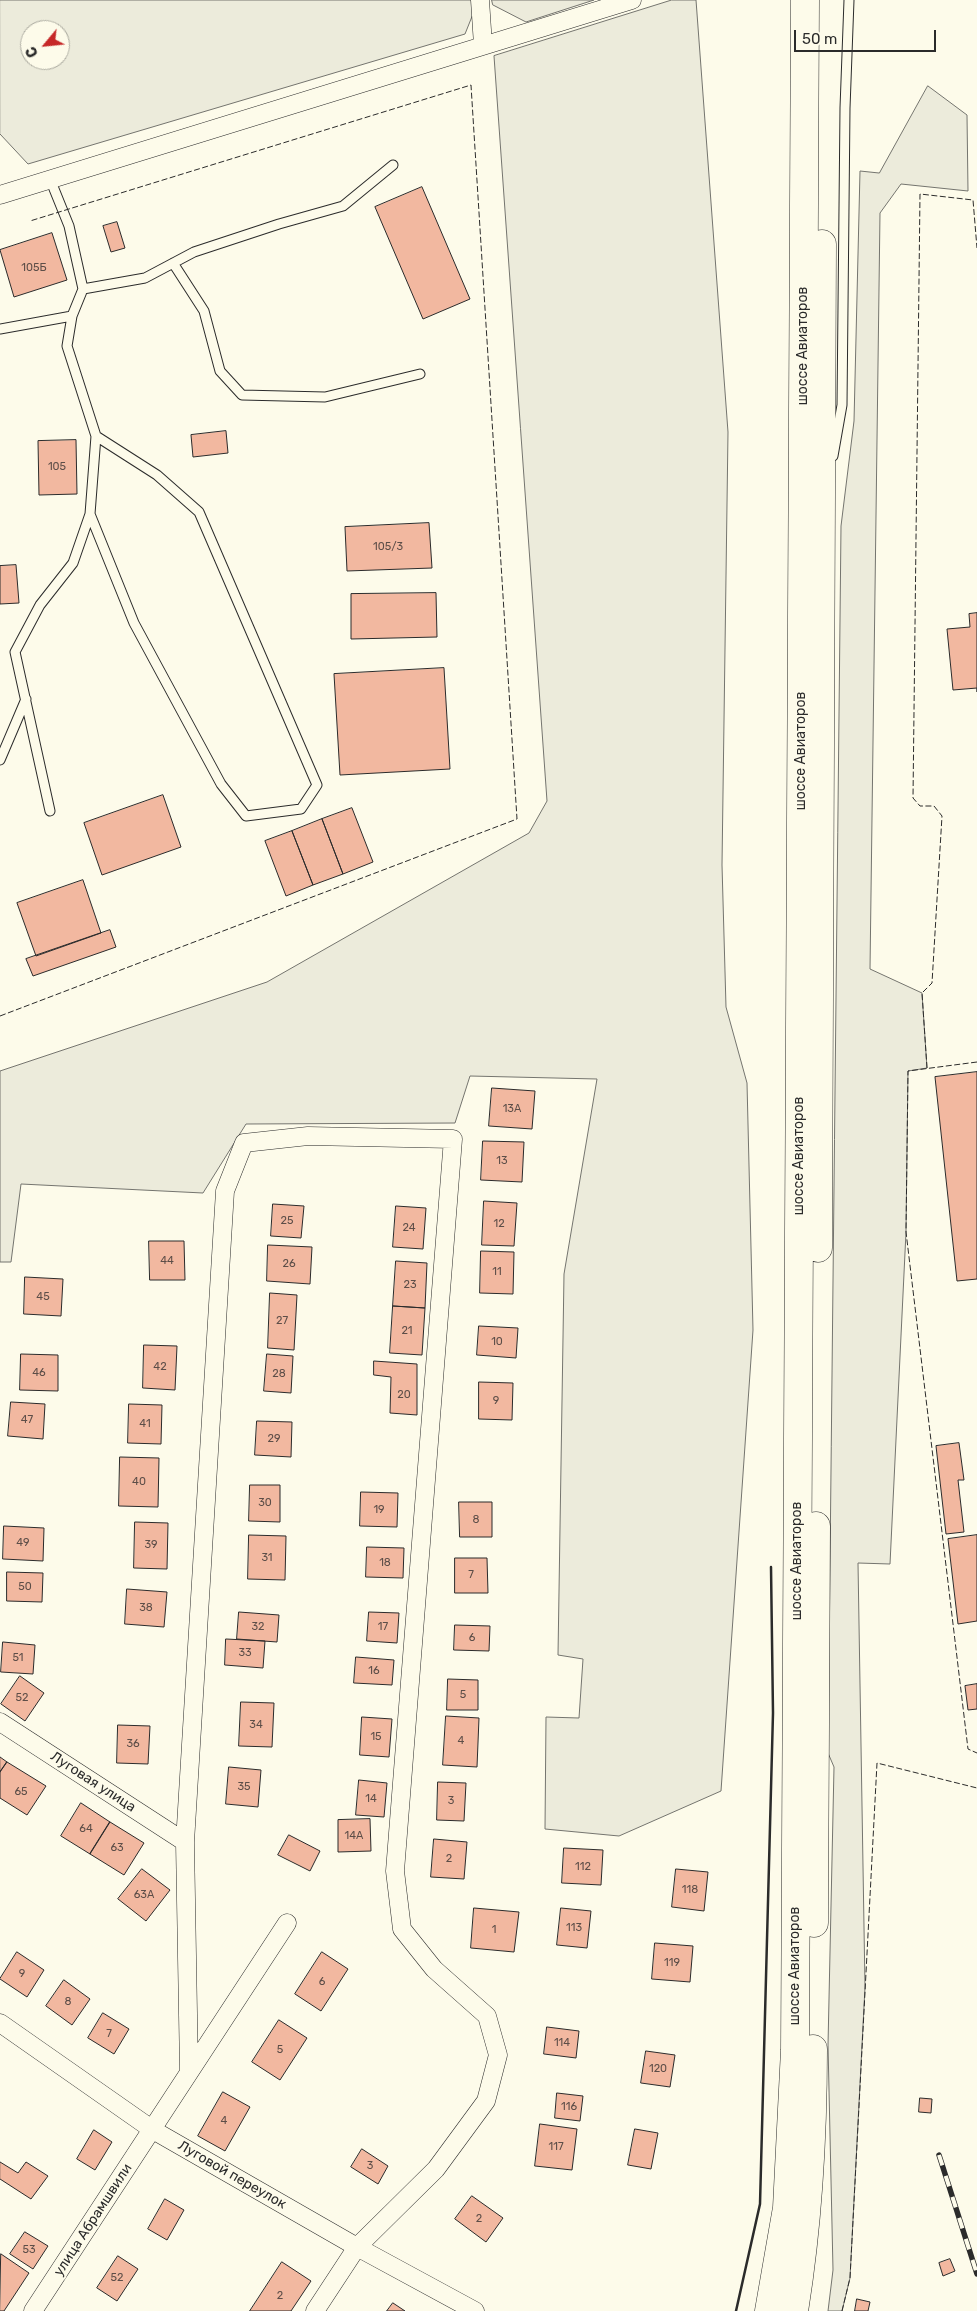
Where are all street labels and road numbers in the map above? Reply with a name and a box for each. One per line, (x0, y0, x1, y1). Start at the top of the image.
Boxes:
street label: шоссе Авиаторов (795, 287, 811, 405)
street label: шоссе Авиаторов (793, 692, 809, 810)
street label: шоссе Авиаторов (791, 1097, 807, 1215)
street label: шоссе Авиаторов (789, 1502, 805, 1620)
street label: Луговая улица (47, 1748, 139, 1816)
street label: шоссе Авиаторов (787, 1907, 803, 2025)
street label: Луговой переулок (175, 2137, 289, 2213)
street label: улица Абрамшвили (50, 2161, 136, 2279)

